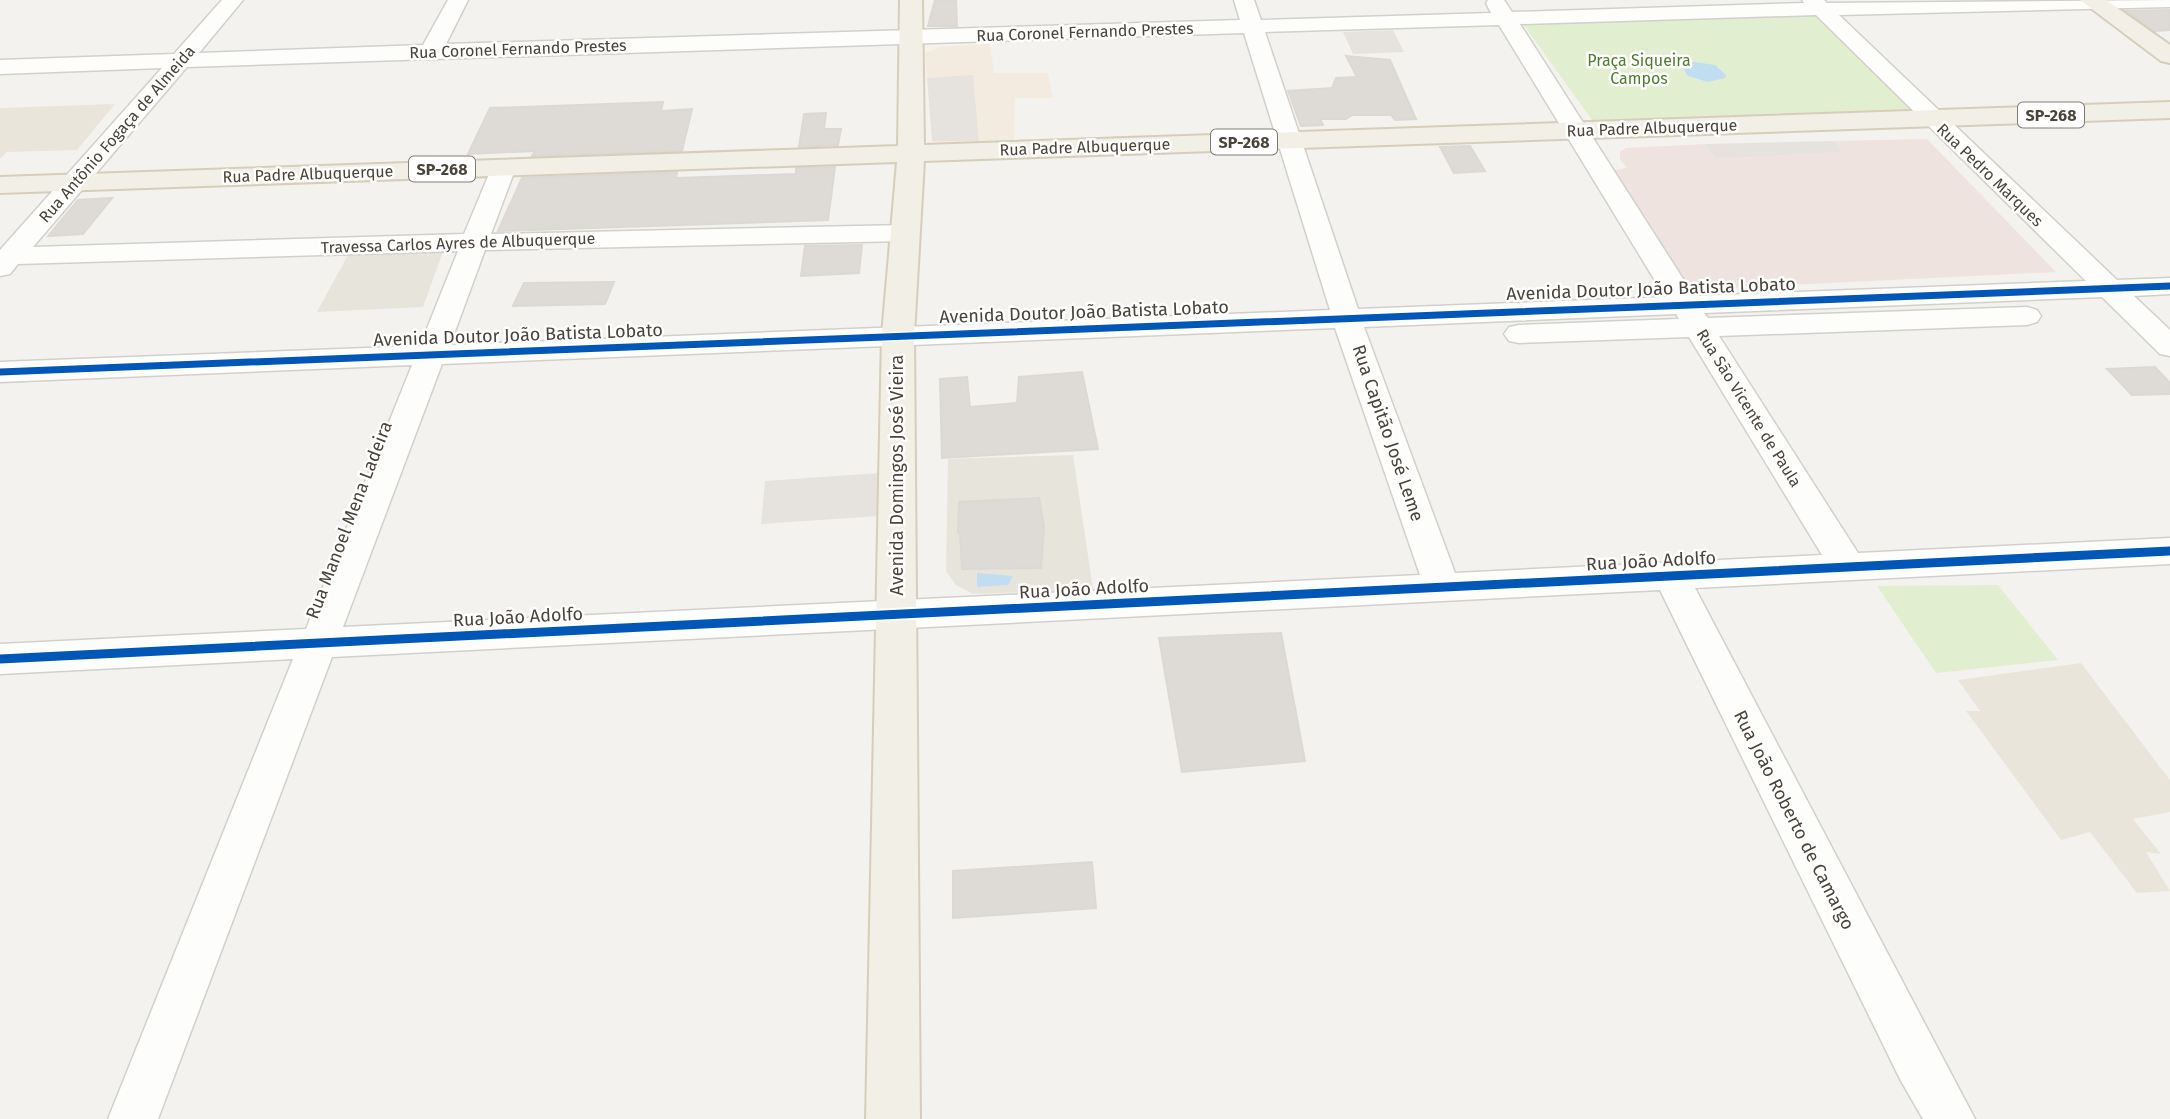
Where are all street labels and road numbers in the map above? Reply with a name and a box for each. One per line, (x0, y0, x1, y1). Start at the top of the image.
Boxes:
street label: Rua Coronel Fernando Prestes (976, 19, 1194, 45)
street label: Rua Coronel Fernando Prestes (409, 36, 627, 62)
street label: Rua Antônio Fogaça de Almeida (35, 42, 200, 227)
road number: SP-268 (2018, 102, 2084, 127)
street label: Rua Padre Albuquerque (1566, 116, 1738, 140)
street label: Rua Pedro Marques (1933, 119, 2047, 231)
road number: SP-268 (1211, 130, 1277, 154)
street label: Rua Padre Albuquerque (999, 135, 1171, 159)
road number: SP-268 (409, 156, 475, 182)
street label: Rua Padre Albuquerque (222, 162, 394, 186)
street label: Travessa Carlos Ayres de Albuquerque (320, 229, 596, 257)
street label: Avenida Doutor João Batista Lobato (1506, 273, 1796, 305)
street label: Avenida Doutor João Batista Lobato (939, 296, 1229, 328)
street label: Avenida Doutor João Batista Lobato (373, 319, 663, 351)
street label: Rua São Vicente de Paula (1693, 326, 1805, 490)
street label: Rua Capitão José Leme (1347, 342, 1429, 524)
street label: Avenida Domingos José Vieira (886, 355, 908, 595)
street label: Rua Manoel Mena Ladeira (301, 418, 397, 622)
street label: Rua João Adolfo (1585, 547, 1717, 575)
street label: Rua João Adolfo (1018, 575, 1150, 603)
street label: Rua João Adolfo (452, 603, 584, 631)
street label: Rua João Roberto de Camargo (1729, 707, 1859, 933)

